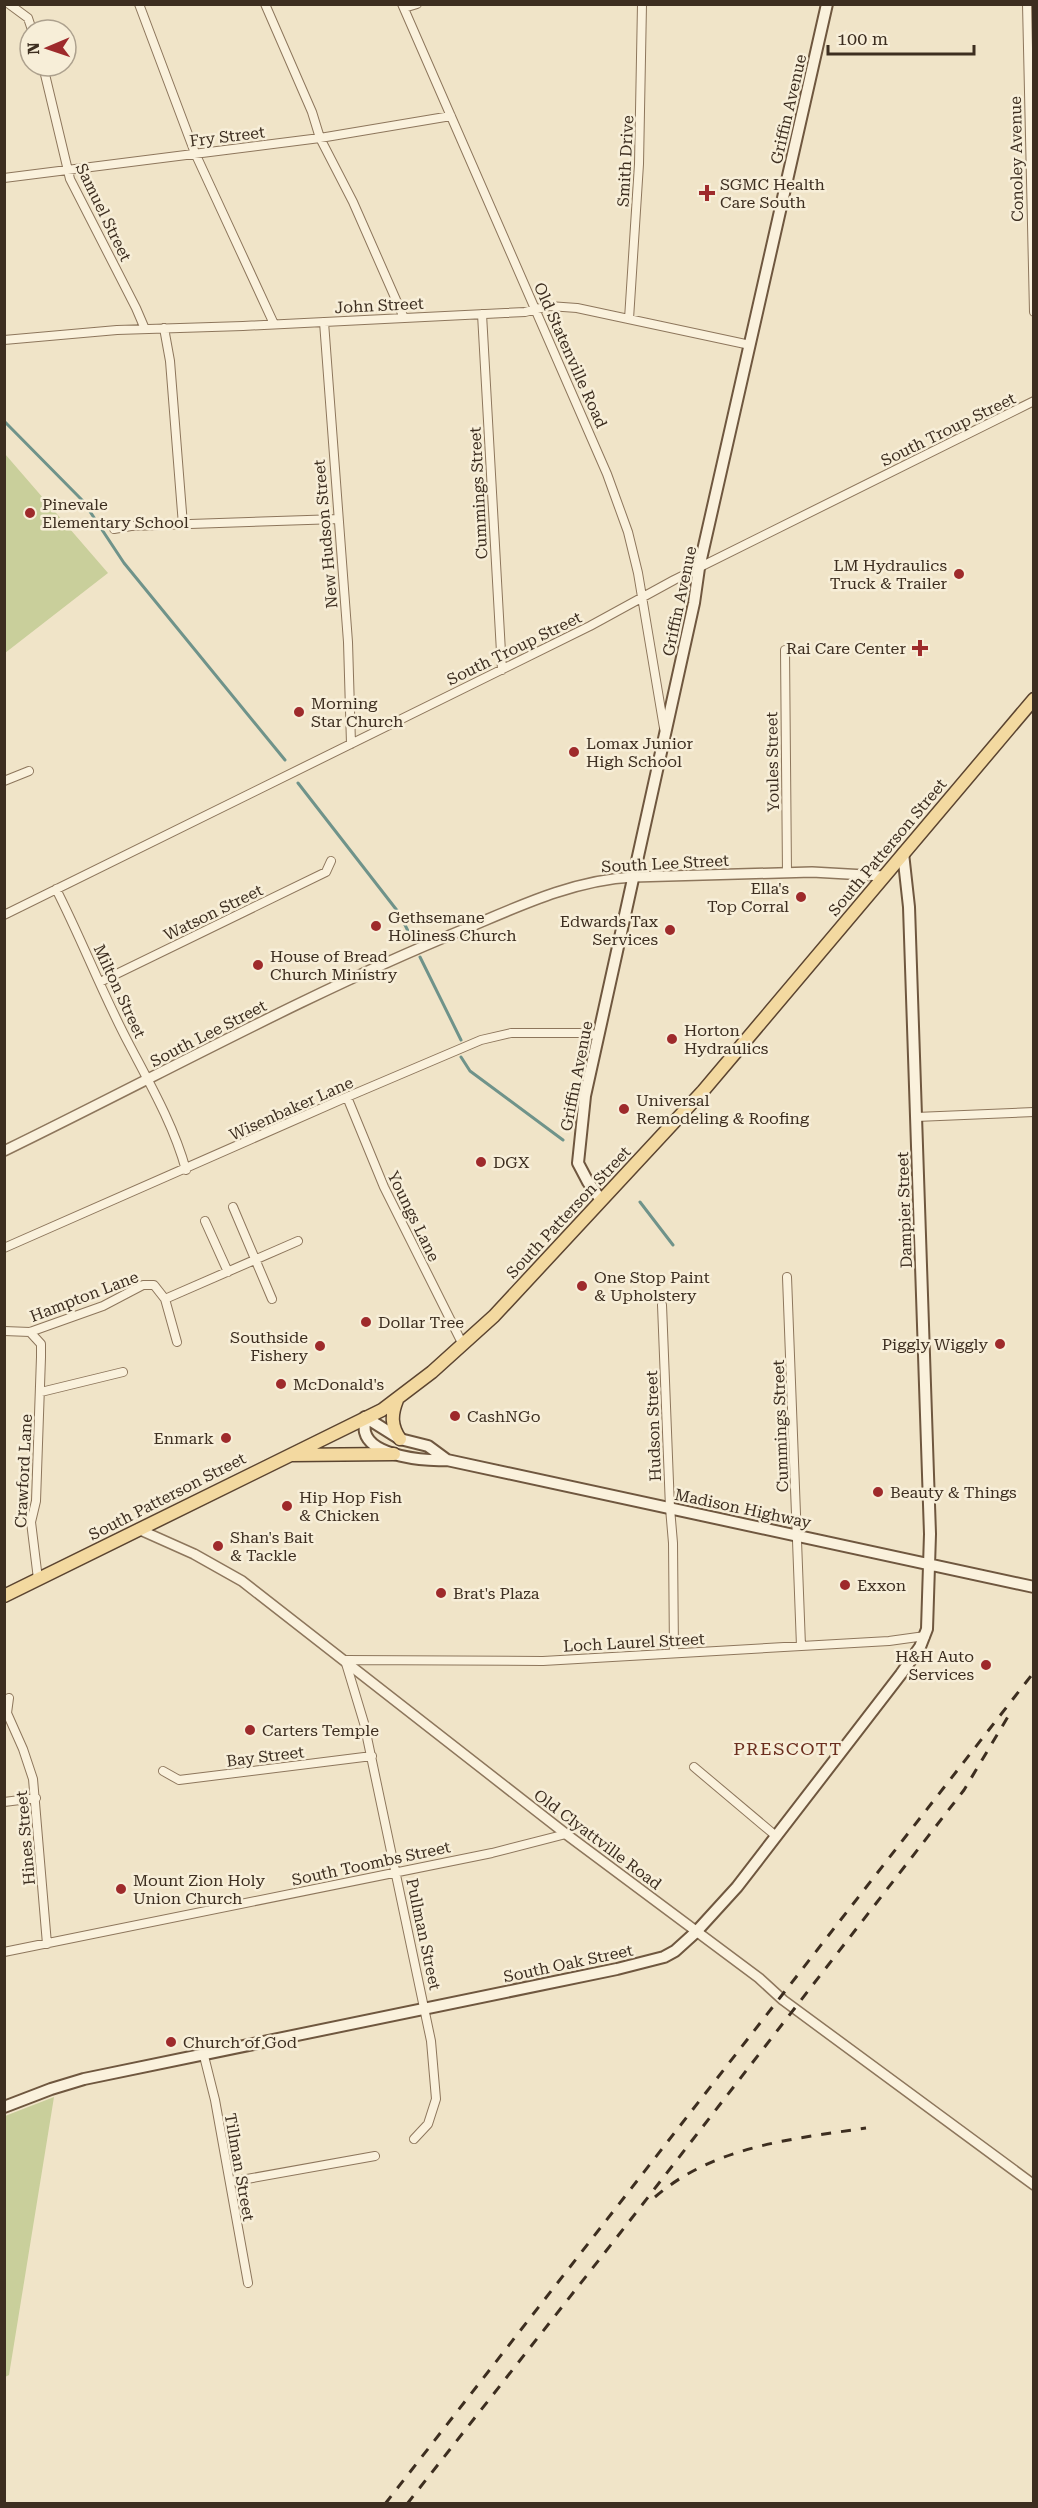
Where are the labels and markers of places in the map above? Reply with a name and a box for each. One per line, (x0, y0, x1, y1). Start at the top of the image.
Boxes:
place label: SGMC Health Care South (720, 175, 825, 212)
marker: SGMC Health Care South (698, 184, 716, 202)
place label: Pinevale Elementary School (42, 495, 189, 532)
marker: Pinevale Elementary School (23, 506, 37, 520)
place label: LM Hydraulics Truck & Trailer (830, 556, 947, 593)
marker: LM Hydraulics Truck & Trailer (952, 567, 966, 581)
place label: Rai Care Center (786, 639, 906, 658)
marker: Rai Care Center (911, 639, 929, 657)
place label: Morning Star Church (311, 694, 403, 731)
marker: Morning Star Church (292, 705, 306, 719)
place label: Lomax Junior High School (586, 734, 694, 771)
marker: Lomax Junior High School (567, 745, 581, 759)
place label: Ella's Top Corral (707, 879, 789, 916)
marker: Ella's Top Corral (794, 890, 808, 904)
place label: Gethsemane Holiness Church (388, 908, 517, 945)
place label: Edwards Tax Services (560, 912, 659, 949)
marker: Gethsemane Holiness Church (369, 919, 383, 933)
marker: Edwards Tax Services (663, 923, 677, 937)
place label: House of Bread Church Ministry (270, 947, 398, 984)
marker: House of Bread Church Ministry (251, 958, 265, 972)
place label: Horton Hydraulics (684, 1021, 769, 1058)
marker: Horton Hydraulics (665, 1032, 679, 1046)
place label: Universal Remodeling & Roofing (636, 1091, 810, 1128)
marker: Universal Remodeling & Roofing (617, 1102, 631, 1116)
place label: DGX (493, 1153, 530, 1172)
marker: DGX (474, 1155, 488, 1169)
place label: One Stop Paint & Upholstery (594, 1268, 710, 1305)
marker: One Stop Paint & Upholstery (575, 1279, 589, 1293)
place label: Dollar Tree (378, 1313, 464, 1332)
marker: Dollar Tree (359, 1315, 373, 1329)
place label: Southside Fishery (230, 1328, 309, 1365)
place label: Piggly Wiggly (882, 1335, 989, 1354)
marker: Piggly Wiggly (993, 1337, 1007, 1351)
marker: Southside Fishery (313, 1339, 327, 1353)
place label: McDonald's (293, 1375, 385, 1394)
marker: McDonald's (274, 1377, 288, 1391)
place label: CashNGo (467, 1407, 541, 1426)
marker: CashNGo (448, 1409, 462, 1423)
place label: Enmark (153, 1429, 214, 1448)
marker: Enmark (219, 1431, 233, 1445)
place label: Beauty & Things (890, 1483, 1017, 1502)
marker: Beauty & Things (871, 1485, 885, 1499)
place label: Hip Hop Fish & Chicken (299, 1488, 402, 1525)
marker: Hip Hop Fish & Chicken (280, 1499, 294, 1513)
place label: Shan's Bait & Tackle (230, 1528, 314, 1565)
marker: Shan's Bait & Tackle (211, 1539, 225, 1553)
place label: Exxon (857, 1576, 906, 1595)
marker: Exxon (838, 1578, 852, 1592)
place label: Brat's Plaza (453, 1584, 540, 1603)
marker: Brat's Plaza (434, 1586, 448, 1600)
place label: H&H Auto Services (895, 1647, 974, 1684)
marker: H&H Auto Services (979, 1658, 993, 1672)
place label: Carters Temple (262, 1721, 379, 1740)
marker: Carters Temple (243, 1723, 257, 1737)
place label: Mount Zion Holy Union Church (133, 1871, 265, 1908)
marker: Mount Zion Holy Union Church (114, 1882, 128, 1896)
place label: Church of God (183, 2033, 297, 2052)
marker: Church of God (164, 2035, 178, 2049)

